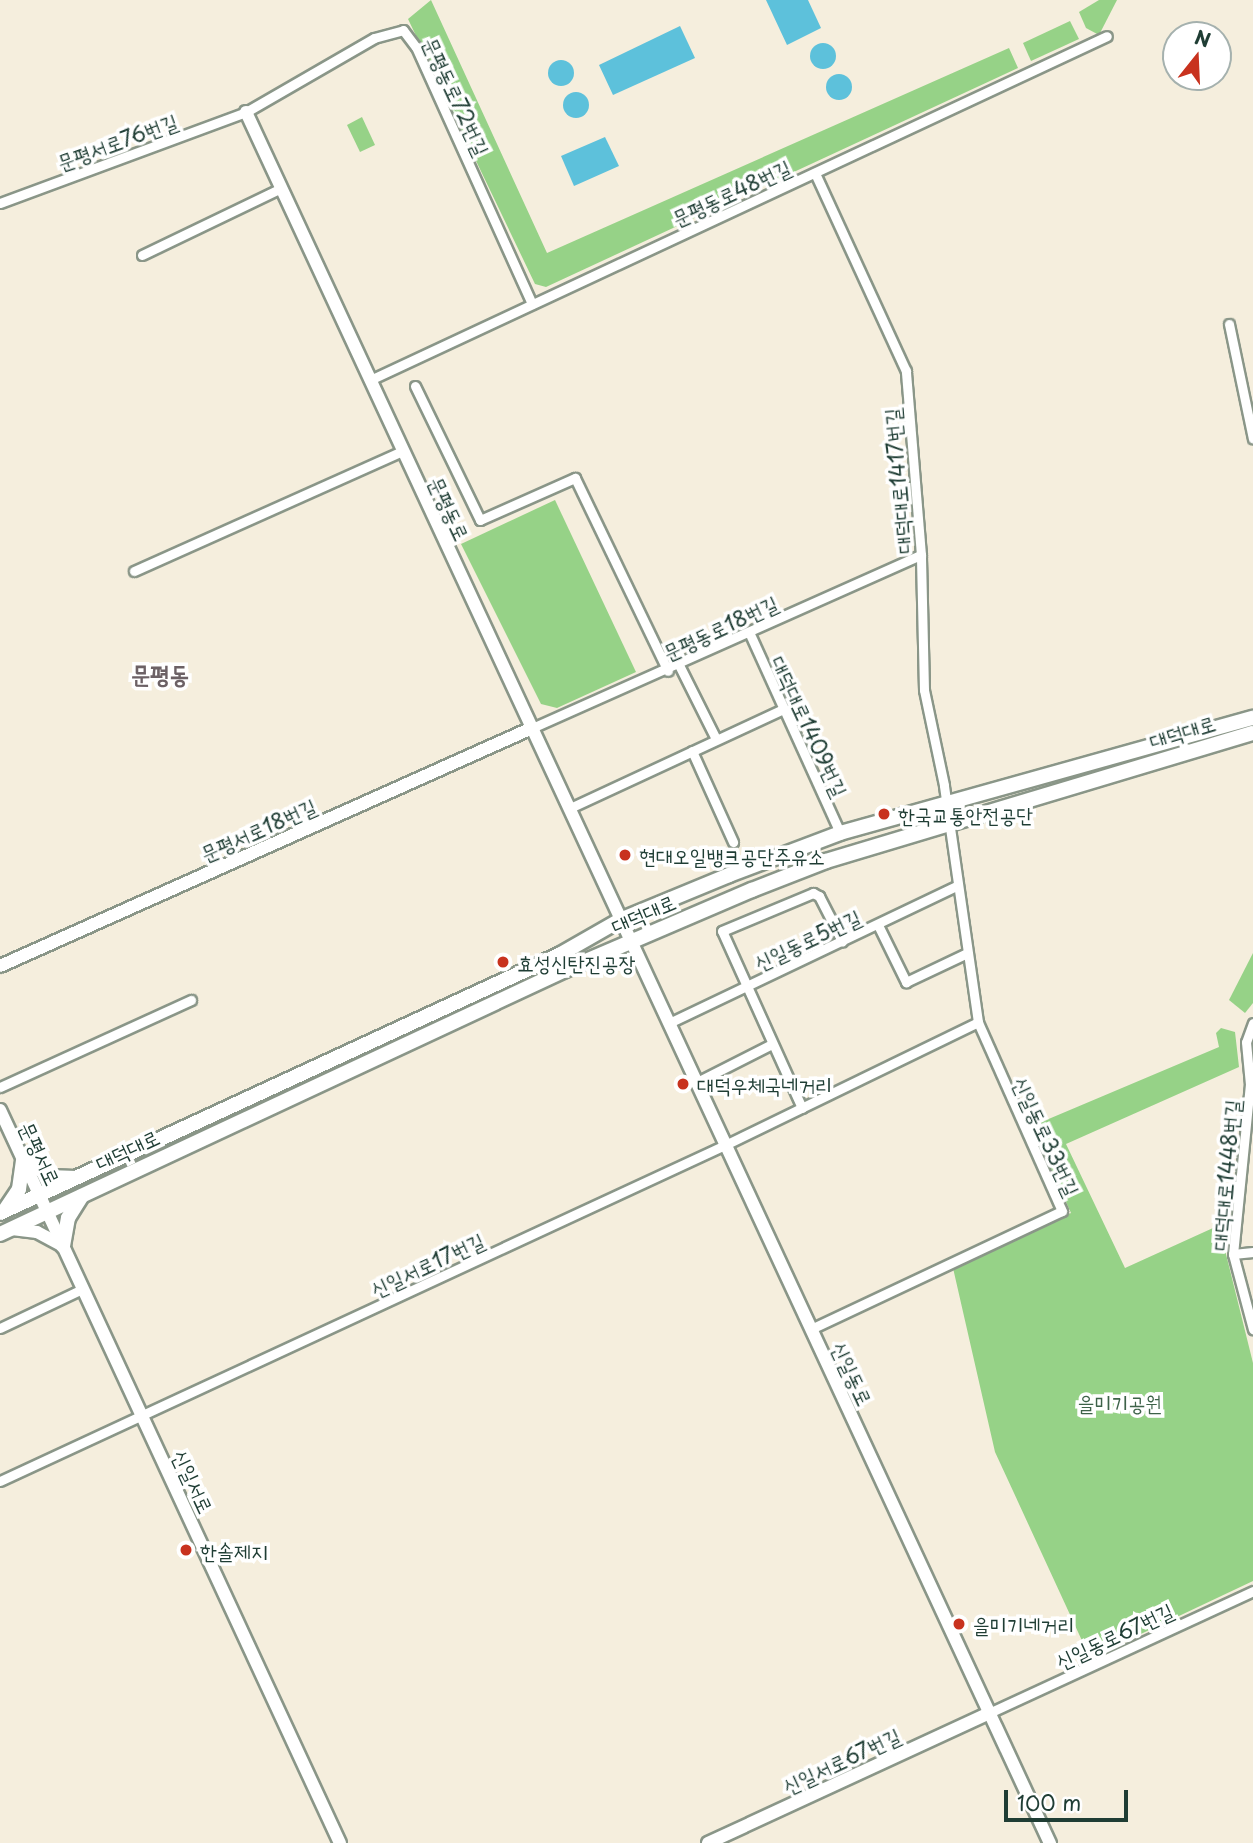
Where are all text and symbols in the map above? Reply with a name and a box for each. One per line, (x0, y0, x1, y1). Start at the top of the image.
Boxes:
north arrow (1162, 21, 1232, 91)
text: N (1191, 22, 1214, 54)
street label: 문평동로72번길 (419, 33, 495, 159)
street label: 문평서로76번길 (53, 108, 181, 174)
street label: 문평동로48번길 (668, 153, 794, 231)
street label: 대덕대로1417번길 (878, 407, 916, 555)
street label: 문평동로 (424, 472, 476, 544)
street label: 문평동로18번길 (659, 589, 781, 665)
street label: 대덕대로1409번길 (766, 652, 854, 800)
district label: 문평동 (131, 660, 189, 688)
street label: 대덕대로 (1146, 709, 1218, 753)
street label: 문평서로18번길 (196, 792, 320, 866)
place label: 한국교통안전공단 (898, 801, 1033, 827)
marker: 한국교통안전공단 (876, 806, 892, 822)
place label: 현대오일뱅크공단주유소 (639, 842, 825, 868)
marker: 현대오일뱅크공단주유소 (617, 847, 633, 863)
street label: 대덕대로 (607, 888, 679, 938)
street label: 신일동로5번길 (750, 903, 864, 975)
place label: 효성신탄진공장 (517, 949, 635, 975)
marker: 효성신탄진공장 (495, 954, 511, 970)
place label: 대덕우체국네거리 (697, 1071, 832, 1097)
street label: 신일동로33번길 (1008, 1072, 1086, 1200)
marker: 대덕우체국네거리 (675, 1076, 691, 1092)
street label: 대덕대로1448번길 (1206, 1098, 1244, 1252)
street label: 문평서로 (15, 1117, 67, 1189)
street label: 대덕대로 (91, 1123, 163, 1175)
street label: 신일서로17번길 (366, 1227, 488, 1301)
street label: 신일동로 (827, 1337, 879, 1409)
park label: 을미기공원 (1078, 1389, 1162, 1415)
street label: 신일서로 (168, 1445, 220, 1517)
place label: 한솔제지 (200, 1537, 268, 1563)
marker: 한솔제지 (178, 1542, 194, 1558)
street label: 신일동로67번길 (1051, 1597, 1177, 1673)
place label: 을미기네거리 (973, 1611, 1074, 1637)
marker: 을미기네거리 (951, 1616, 967, 1632)
street label: 신일서로67번길 (778, 1722, 904, 1798)
scale bar (1008, 1776, 1132, 1820)
text: 100 m (1017, 1786, 1081, 1818)

